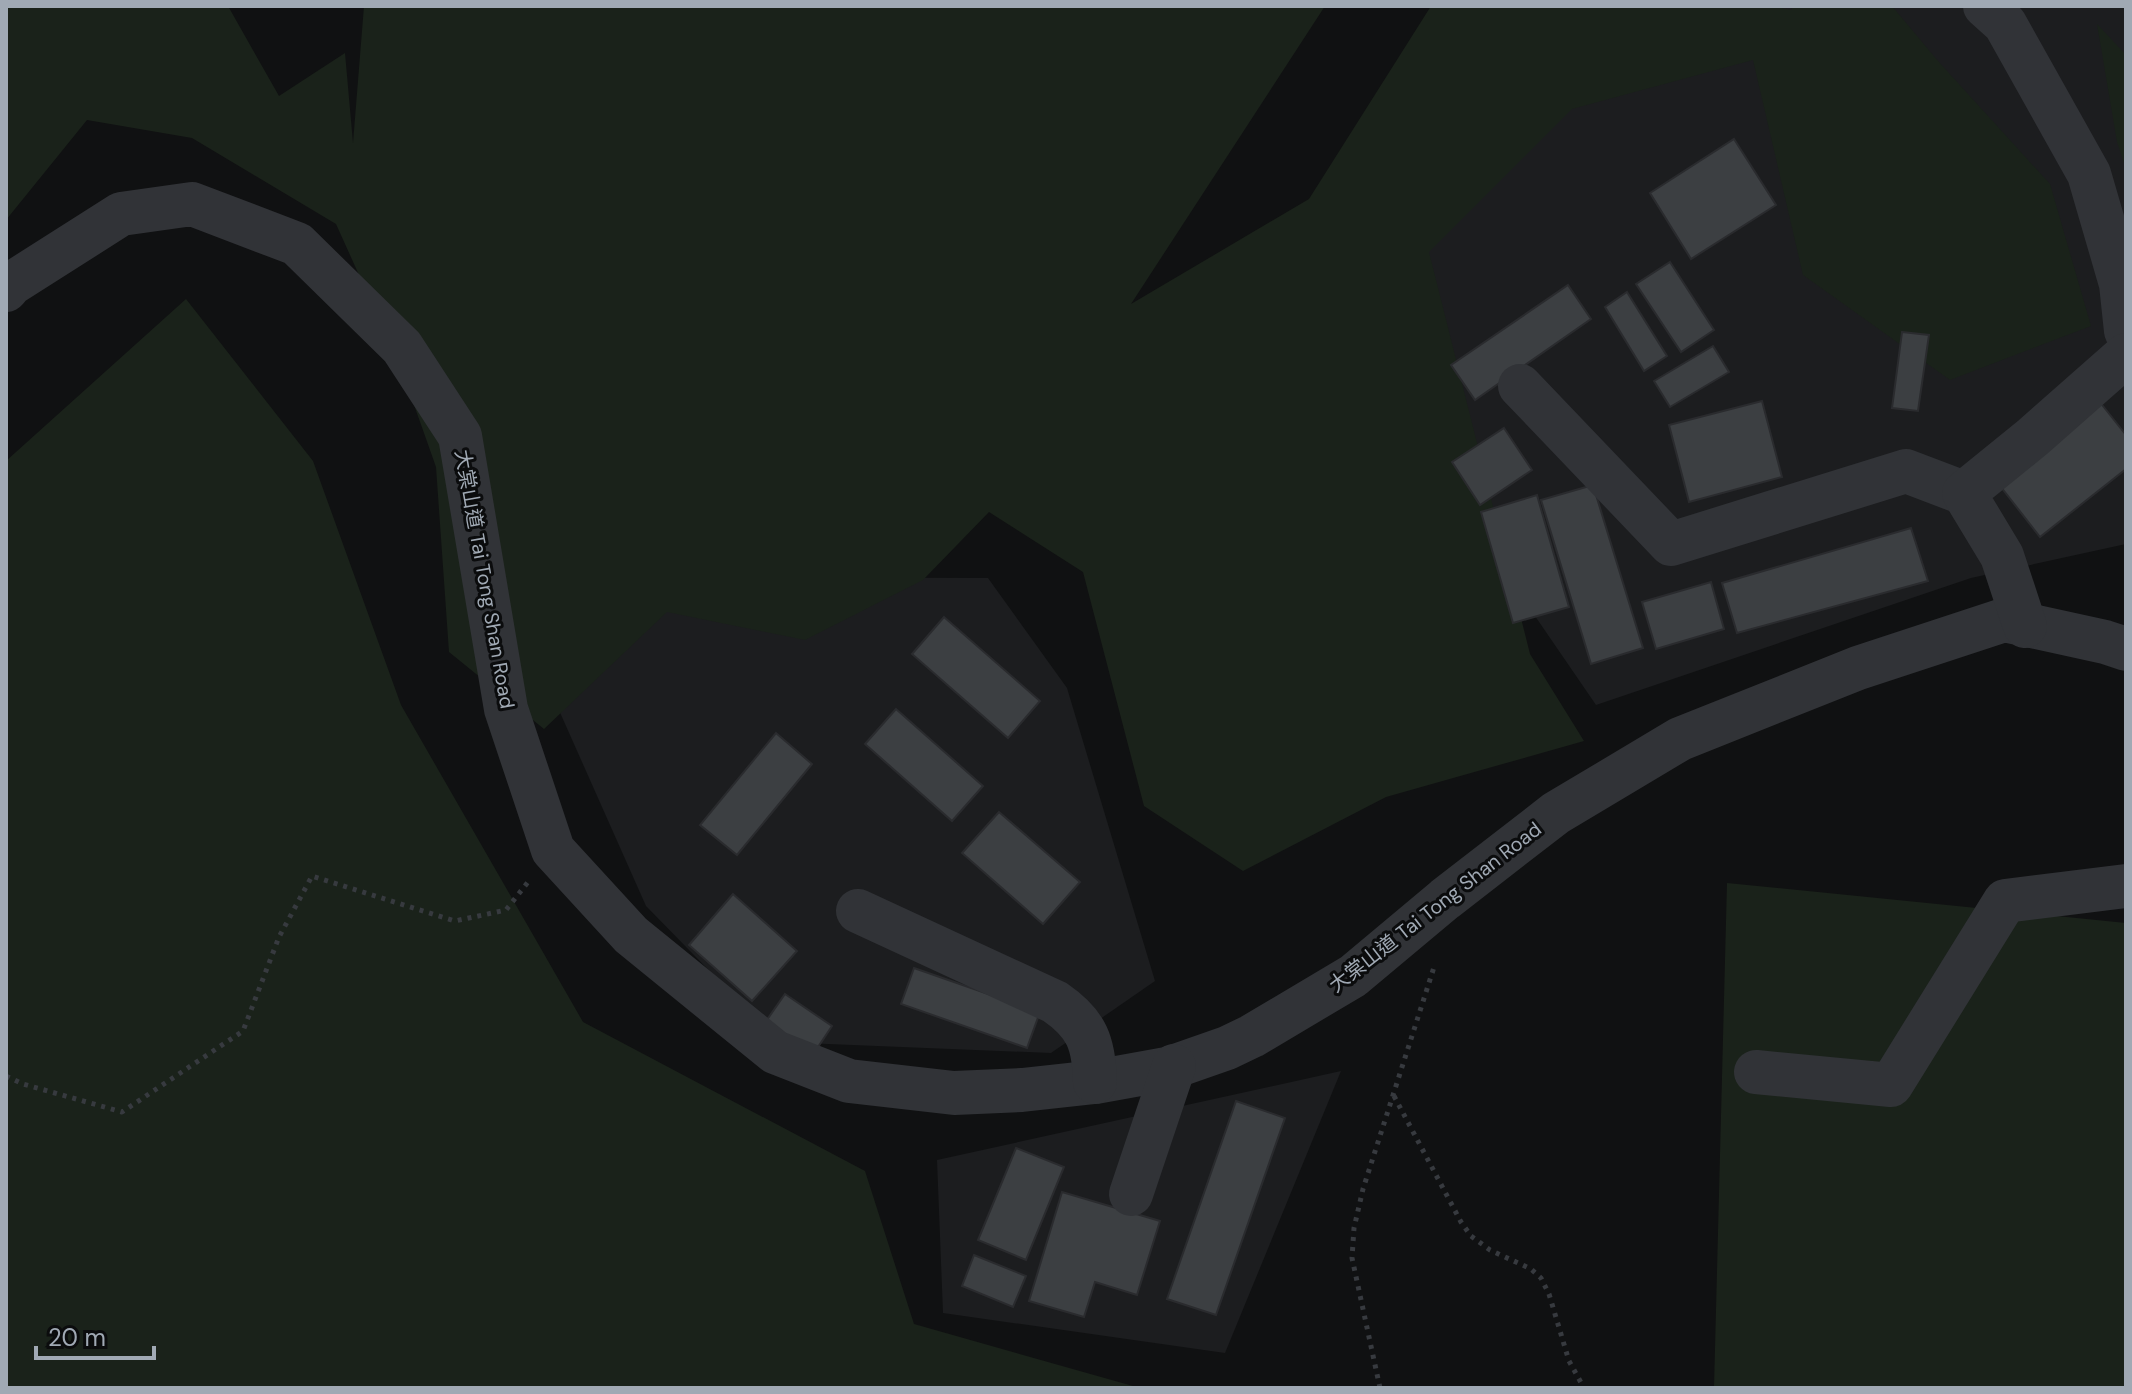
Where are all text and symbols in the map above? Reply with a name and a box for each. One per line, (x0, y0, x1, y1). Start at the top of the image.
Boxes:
street label: 大棠山道 Tai Tong Shan Road (449, 447, 521, 711)
street label: 大棠山道 Tai Tong Shan Road (1324, 816, 1546, 998)
scale bar (36, 1310, 154, 1360)
text: 20 m (48, 1322, 106, 1353)

